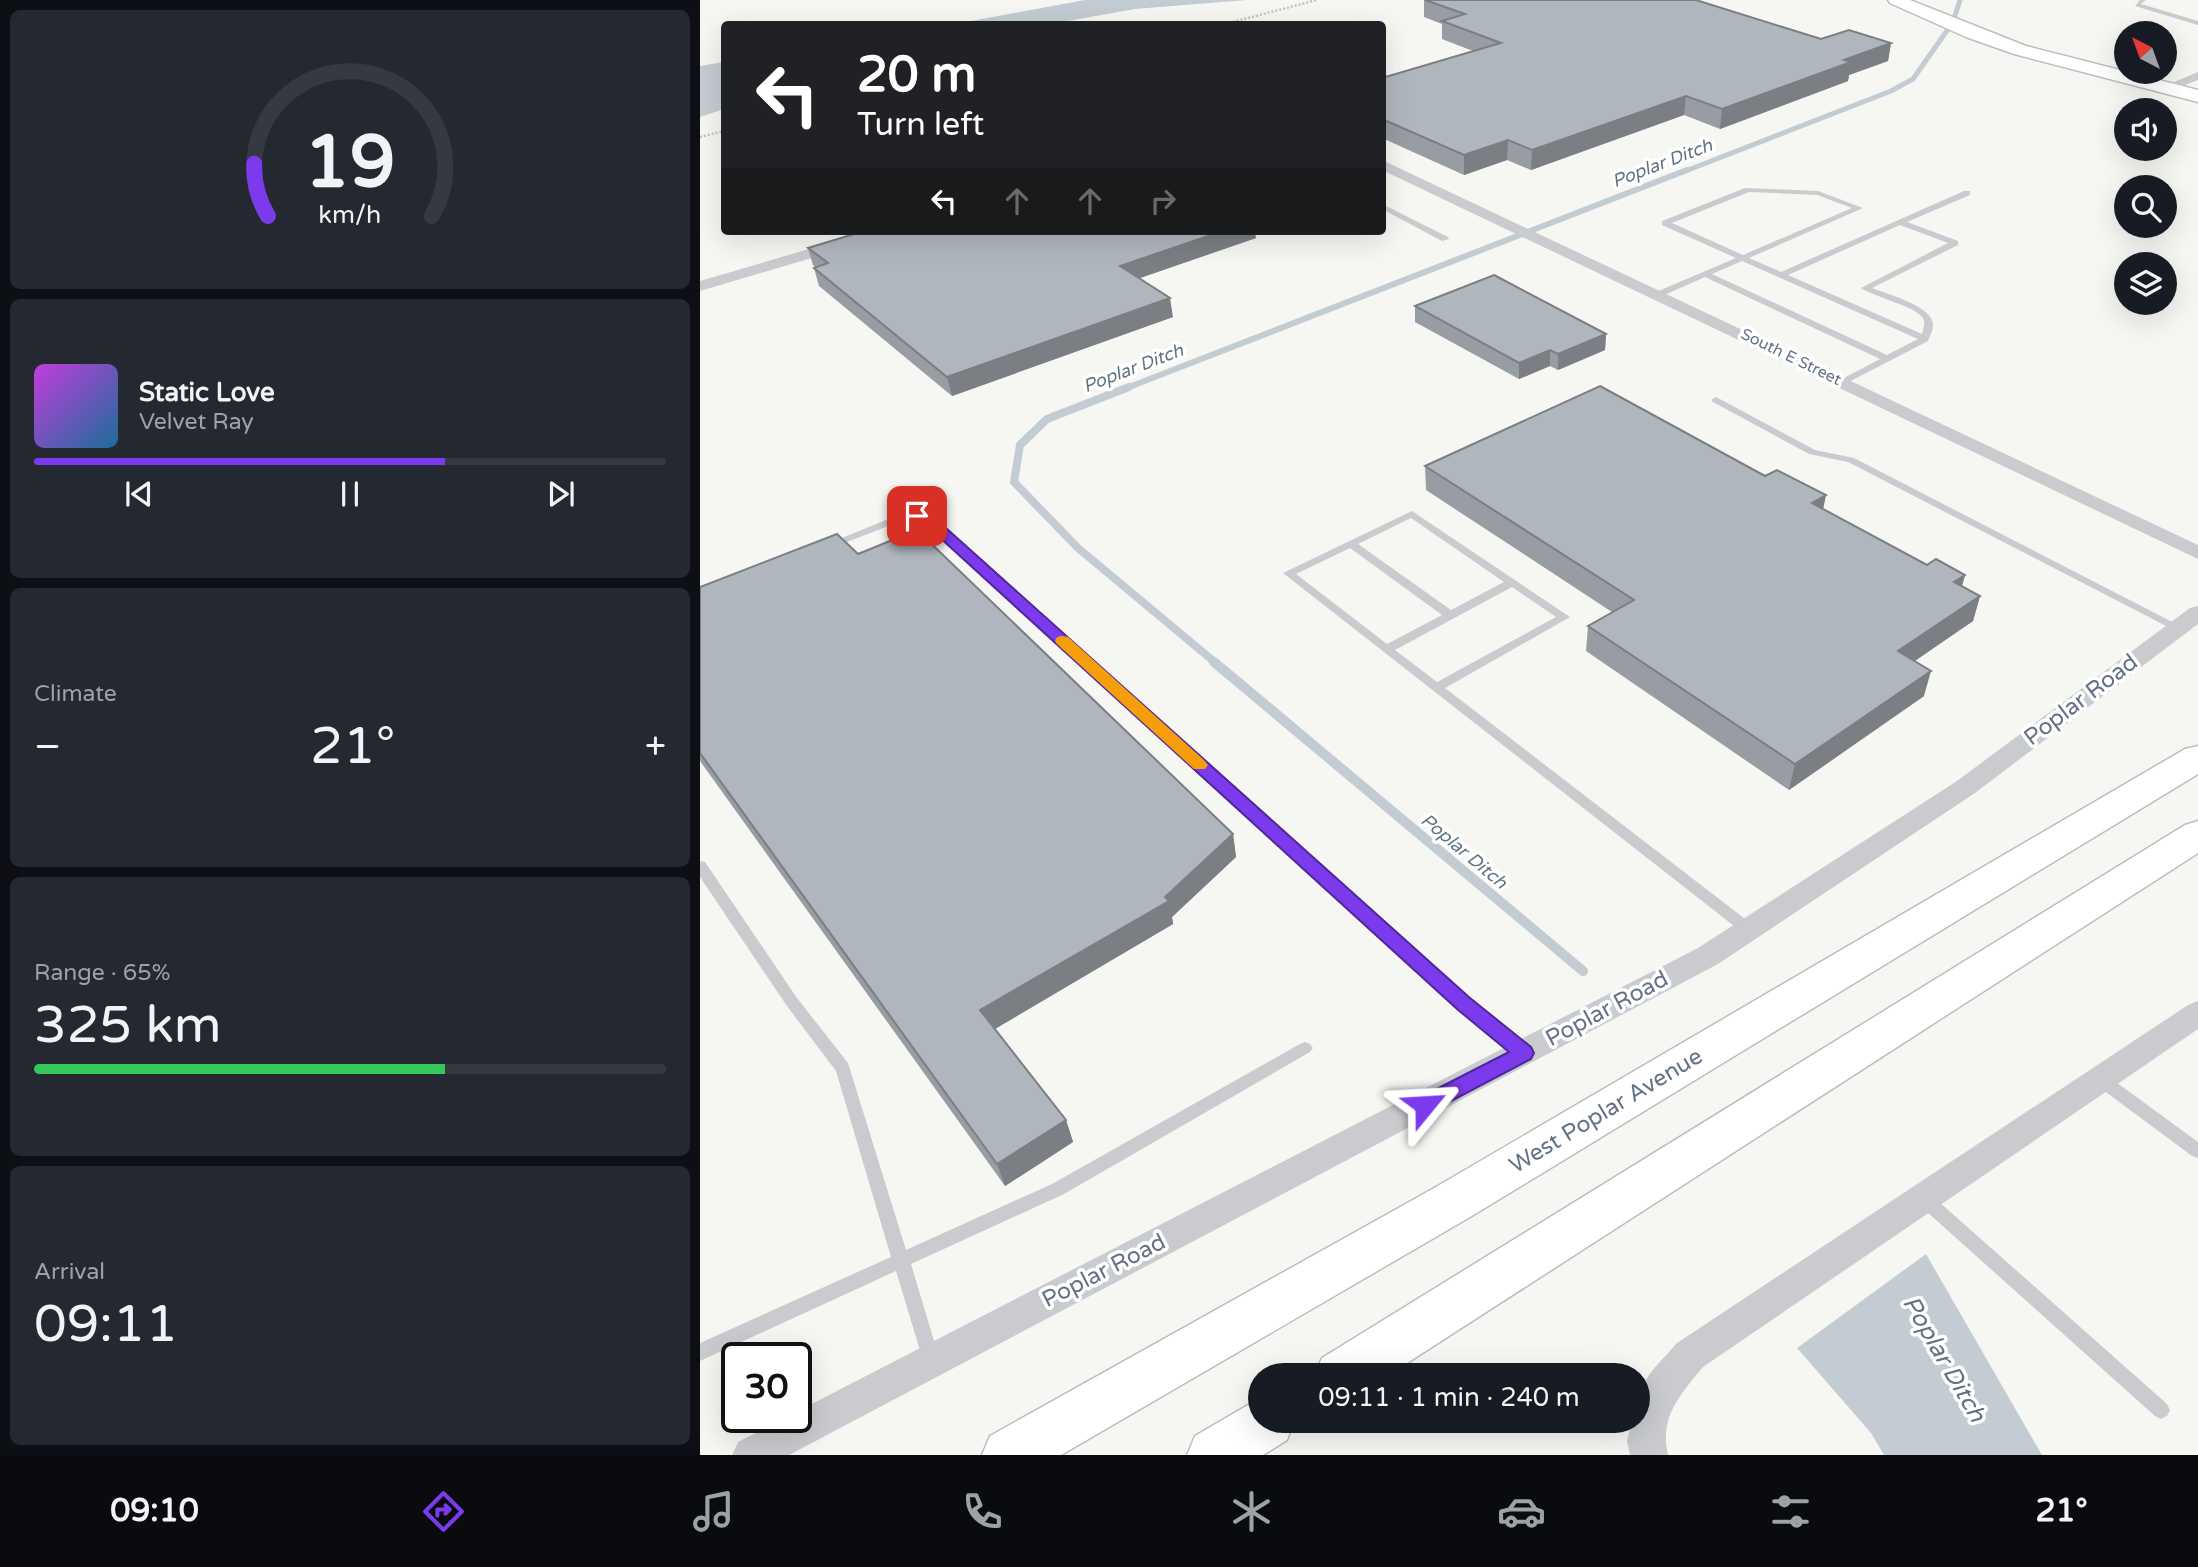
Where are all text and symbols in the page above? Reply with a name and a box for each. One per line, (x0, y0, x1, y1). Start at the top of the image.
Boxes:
north arrow (2114, 21, 2177, 84)
map controls (2114, 21, 2177, 315)
text: 20 m (857, 46, 976, 105)
icon: left (742, 49, 833, 140)
button: sound (2114, 98, 2177, 161)
text: Turn left (857, 106, 984, 144)
text: 19 (304, 119, 396, 207)
water label: Poplar Ditch (1609, 133, 1716, 192)
button: search (2114, 175, 2177, 238)
icon: left (925, 182, 963, 220)
icon: ahead (998, 182, 1036, 220)
icon: ahead (1071, 182, 1109, 220)
icon: right (1144, 182, 1182, 220)
text: km/h (319, 199, 381, 229)
button: layers (2114, 252, 2177, 315)
street label: South E Street (1737, 324, 1845, 390)
water label: Poplar Ditch (1080, 338, 1187, 397)
text: Static Love (139, 377, 275, 408)
text: Velvet Ray (139, 408, 254, 436)
icon: previous (120, 475, 158, 513)
icon: pause (331, 475, 369, 513)
icon: next (542, 475, 580, 513)
pin (887, 486, 947, 546)
icon: arrive (898, 497, 936, 535)
street label: Poplar Road (2019, 648, 2143, 752)
text: Climate (34, 680, 117, 708)
text: 21° (310, 715, 395, 778)
text: − (34, 724, 61, 770)
text: + (645, 724, 666, 770)
water label: Poplar Ditch (1417, 809, 1512, 894)
text: Range · 65% (34, 959, 170, 987)
street label: Poplar Road (1541, 965, 1673, 1053)
text: 325 km (34, 994, 222, 1057)
street label: West Poplar Avenue (1504, 1042, 1708, 1180)
position arrow (1388, 1068, 1462, 1142)
street label: Poplar Road (1038, 1228, 1170, 1314)
text: Arrival (34, 1258, 105, 1286)
water label: Poplar Ditch (1896, 1291, 1992, 1428)
text: 09:11 (34, 1293, 178, 1356)
speed limit sign: 30 (721, 1342, 812, 1433)
text: 09:11 · 1 min · 240 m (1318, 1382, 1580, 1413)
icon: directions (419, 1487, 468, 1536)
icon: music (689, 1487, 738, 1536)
icon: phone (958, 1487, 1007, 1536)
icon: climate (1227, 1487, 1276, 1536)
icon: car (1497, 1487, 1546, 1536)
icon: filters (1766, 1487, 1815, 1536)
text: 09:10 (110, 1492, 199, 1530)
text: 21° (2035, 1492, 2088, 1530)

